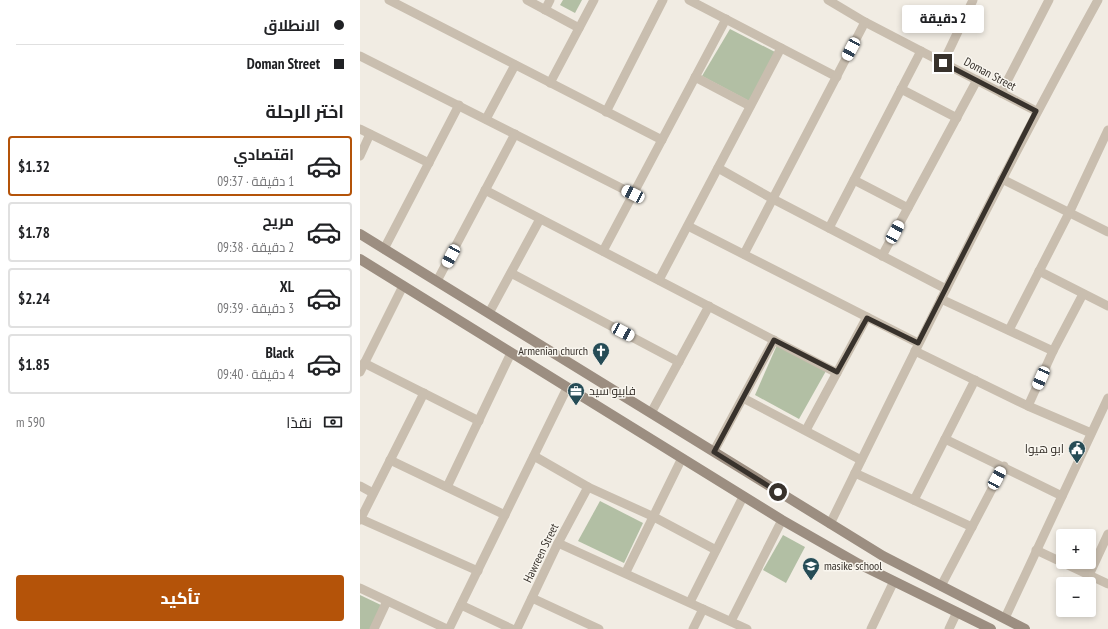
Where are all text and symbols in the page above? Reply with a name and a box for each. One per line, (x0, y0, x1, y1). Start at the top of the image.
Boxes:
callout: 2 دقيقة (902, 5, 984, 33)
text: 2 دقيقة (920, 10, 966, 27)
text: الانطلاق (264, 16, 320, 35)
car (840, 36, 862, 62)
text: Doman Street (247, 54, 320, 73)
route end (934, 54, 952, 72)
street label: Doman Street (962, 54, 1019, 94)
text: اختر الرحلة (266, 100, 344, 123)
text: اقتصادي (234, 145, 294, 164)
icon: car (306, 148, 342, 184)
text: $1.32 (18, 157, 50, 176)
text: 1 دقيقة · 09:37 (217, 173, 294, 190)
car (620, 183, 646, 205)
text: مريح (262, 211, 294, 230)
icon: car (306, 214, 342, 250)
car (884, 219, 906, 245)
text: $1.78 (18, 223, 50, 242)
text: 2 دقيقة · 09:38 (217, 239, 294, 256)
car (440, 243, 462, 269)
text: XL (280, 277, 294, 296)
icon: car (306, 280, 342, 316)
text: $2.24 (18, 289, 50, 308)
text: 3 دقيقة · 09:39 (217, 300, 294, 317)
car (610, 321, 636, 343)
church icon: Armenian church (591, 341, 611, 366)
text: Black (265, 343, 294, 362)
place label: Armenian church (518, 343, 588, 358)
icon: car (306, 346, 342, 382)
text: $1.85 (18, 355, 50, 374)
car (1031, 365, 1051, 391)
text: 4 دقيقة · 09:40 (217, 366, 294, 383)
office icon: فابيو سيد (566, 381, 586, 406)
place label: فابيو سيد (589, 383, 636, 398)
icon: cash (322, 411, 344, 433)
text: نقدًا (286, 413, 312, 432)
text: 590 m (16, 414, 45, 431)
public building icon: ابو هيوا (1067, 439, 1087, 464)
place label: ابو هيوا (1025, 441, 1064, 456)
car (986, 465, 1008, 491)
route start (769, 483, 787, 501)
street label: Hawreen Street (520, 520, 562, 585)
map controls (1056, 529, 1096, 617)
button: + (1056, 529, 1096, 569)
school or university icon: masike school (801, 556, 821, 581)
place label: masike school (824, 558, 882, 573)
button: تأكيد (16, 575, 344, 621)
button: − (1056, 577, 1096, 617)

